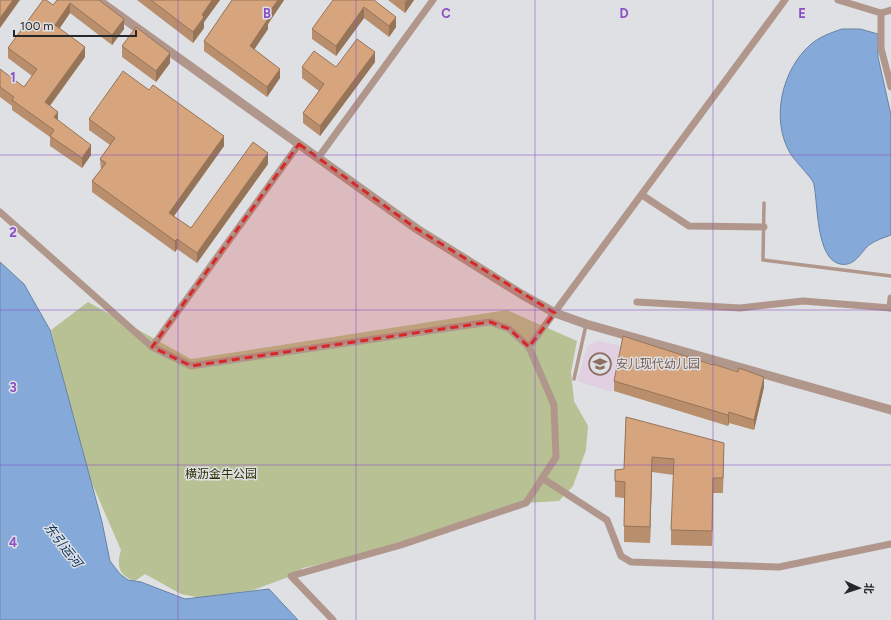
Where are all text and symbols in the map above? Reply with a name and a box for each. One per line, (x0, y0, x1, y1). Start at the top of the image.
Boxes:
text: B (263, 6, 271, 21)
text: C (441, 6, 451, 21)
text: D (619, 6, 629, 21)
text: E (798, 6, 806, 21)
scale bar (14, 12, 136, 38)
text: 100 m (20, 19, 54, 33)
text: 1 (10, 70, 16, 85)
text: 2 (9, 225, 17, 240)
school or university icon: 安儿现代幼儿园 (587, 351, 613, 377)
place label: 安儿现代幼儿园 (616, 357, 700, 371)
text: 3 (9, 380, 17, 395)
park label: 横沥金牛公园 (185, 467, 257, 481)
water label: 东引运河 (41, 520, 87, 572)
text: 4 (9, 535, 17, 550)
north arrow (839, 568, 879, 608)
text: 北 (862, 583, 875, 594)

